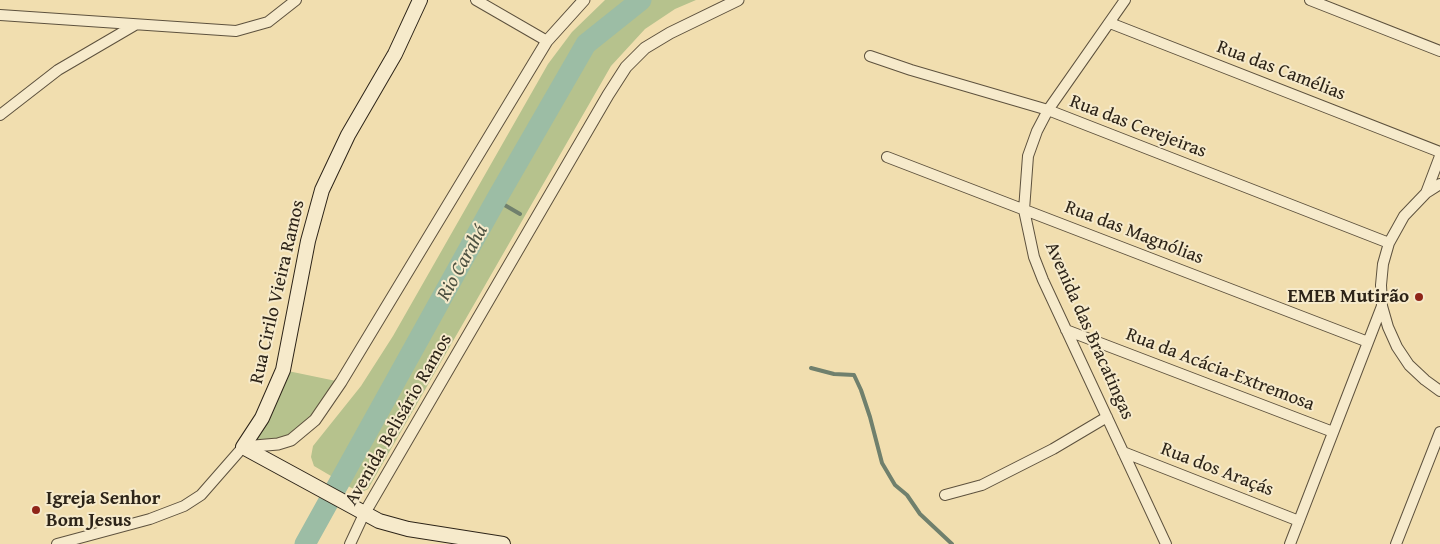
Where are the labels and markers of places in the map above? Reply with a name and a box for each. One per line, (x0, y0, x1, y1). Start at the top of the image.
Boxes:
place label: EMEB Mutirão (1287, 286, 1409, 308)
marker: EMEB Mutirão (1413, 291, 1425, 303)
place label: Igreja Senhor Bom Jesus (46, 488, 160, 532)
marker: Igreja Senhor Bom Jesus (30, 504, 42, 516)

